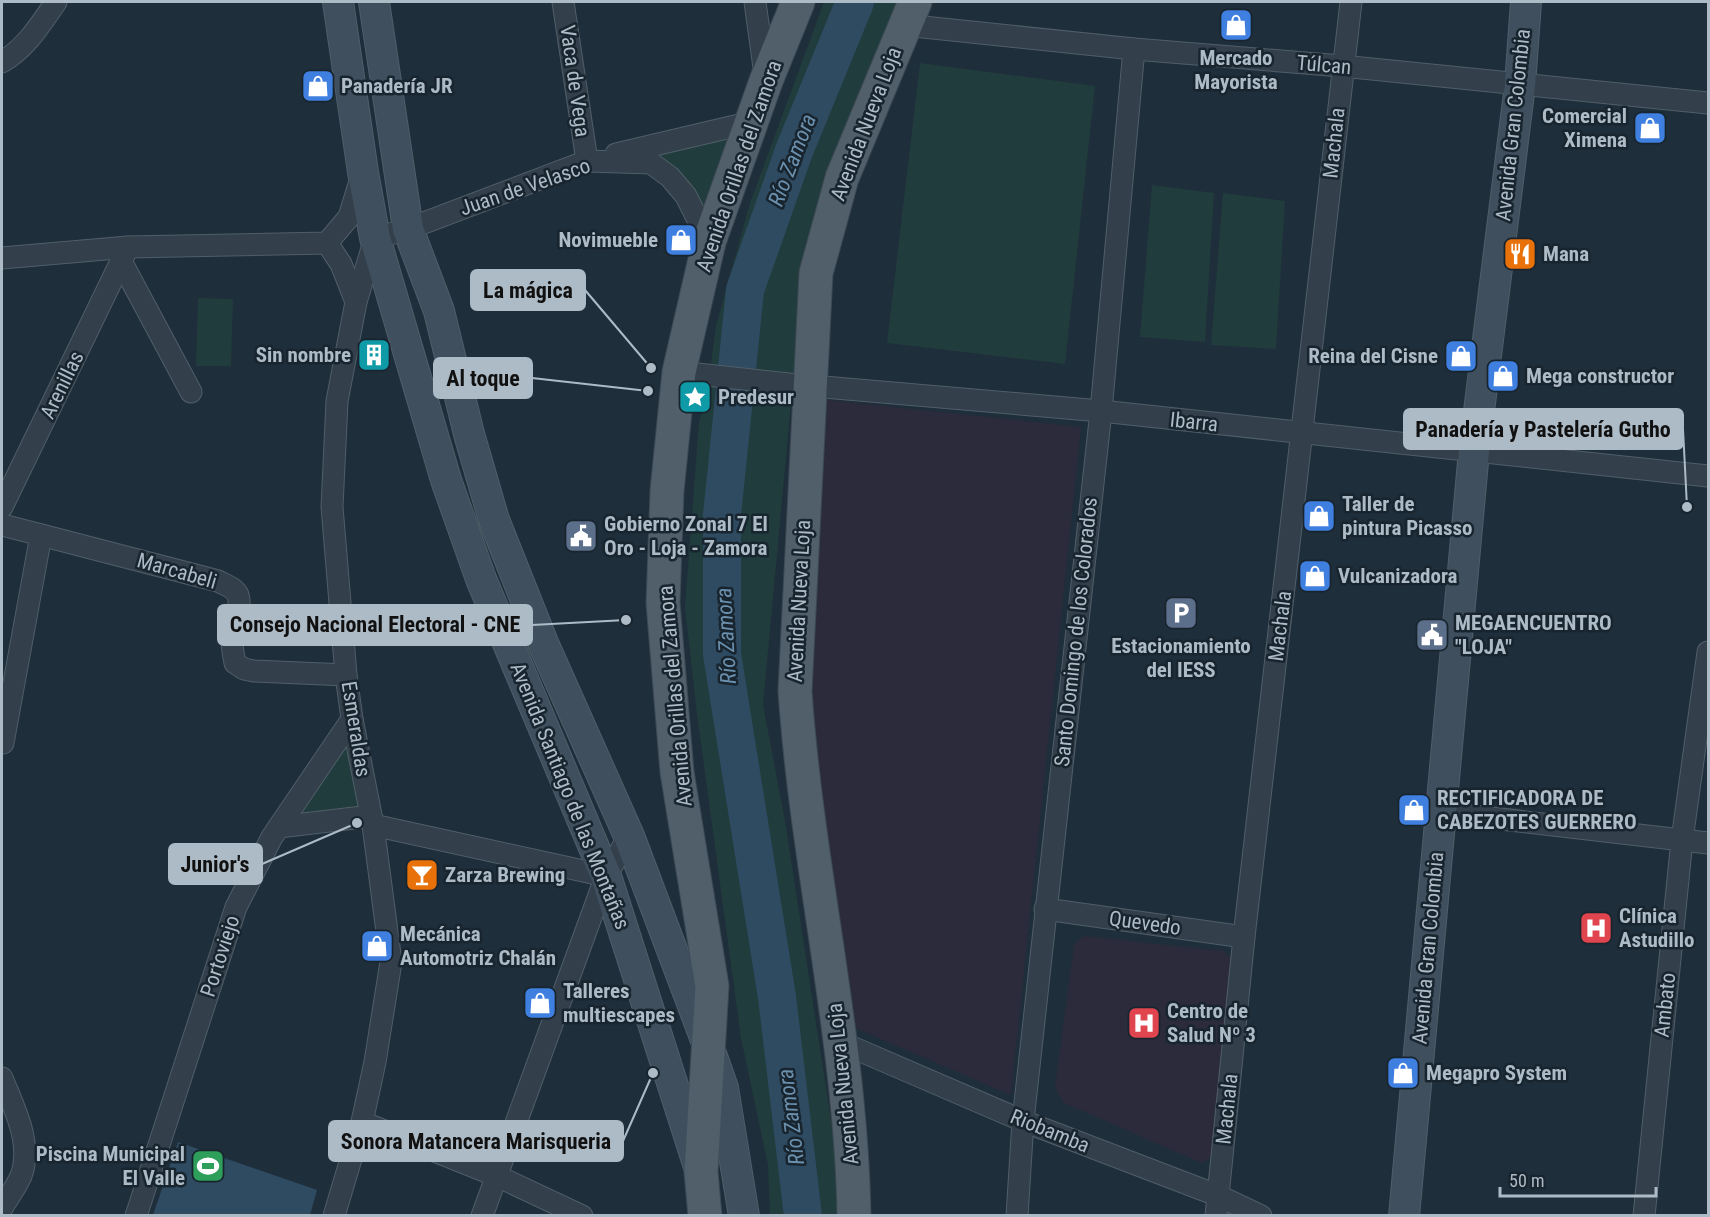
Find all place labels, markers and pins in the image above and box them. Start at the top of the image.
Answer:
shop icon: Mercado Mayorista [1218,7,1254,43]
place label: Mercado Mayorista [1194,46,1278,94]
shop icon: Panadería JR [300,68,336,104]
place label: Panadería JR [341,74,453,98]
place label: Comercial Ximena [1542,104,1627,152]
shop icon: Comercial Ximena [1632,110,1668,146]
shop icon: Novimueble [663,222,699,258]
place label: Novimueble [558,228,658,252]
restaurant icon: Mana [1502,236,1538,272]
place label: Mana [1543,242,1589,266]
callout: La mágica [471,270,585,310]
building icon: Sin nombre [356,337,392,373]
shop icon: Reina del Cisne [1443,338,1479,374]
place label: Sin nombre [256,343,351,367]
place label: Reina del Cisne [1308,344,1438,368]
callout: Al toque [434,358,532,398]
shop icon: Mega constructor [1485,358,1521,394]
place label: Mega constructor [1526,364,1674,388]
place icon: Predesur [677,379,713,415]
place label: Predesur [718,385,794,409]
callout: Panadería y Pastelería Gutho [1404,409,1683,449]
place label: Taller de pintura Picasso [1342,492,1472,540]
shop icon: Taller de pintura Picasso [1301,498,1337,534]
place label: Gobierno Zonal 7 El Oro - Loja - Zamora [604,512,768,560]
public building icon: Gobierno Zonal 7 El Oro - Loja - Zamora [563,518,599,554]
shop icon: Vulcanizadora [1297,558,1333,594]
place label: Vulcanizadora [1338,564,1458,588]
parking icon: Estacionamiento del IESS [1163,595,1199,631]
callout: Consejo Nacional Electoral - CNE [218,605,532,645]
place label: MEGAENCUENTRO "LOJA" [1455,611,1612,659]
public building icon: MEGAENCUENTRO "LOJA" [1414,617,1450,653]
place label: Estacionamiento del IESS [1111,634,1251,682]
place label: RECTIFICADORA DE CABEZOTES GUERRERO [1437,786,1637,834]
shop icon: RECTIFICADORA DE CABEZOTES GUERRERO [1396,792,1432,828]
callout: Junior's [169,844,262,884]
bar icon: Zarza Brewing [404,857,440,893]
place label: Zarza Brewing [445,863,565,887]
place label: Clínica Astudillo [1619,904,1695,952]
hospital icon: Clínica Astudillo [1578,910,1614,946]
place label: Mecánica Automotriz Chalán [400,922,556,970]
shop icon: Mecánica Automotriz Chalán [359,928,395,964]
place label: Talleres multiescapes [563,979,675,1027]
shop icon: Talleres multiescapes [522,985,558,1021]
place label: Centro de Salud Nº 3 [1167,999,1256,1047]
hospital icon: Centro de Salud Nº 3 [1126,1005,1162,1041]
shop icon: Megapro System [1385,1055,1421,1091]
place label: Megapro System [1426,1061,1567,1085]
callout: Sonora Matancera Marisqueria [329,1121,623,1161]
place label: Piscina Municipal El Valle [36,1142,185,1190]
sports icon: Piscina Municipal El Valle [190,1148,226,1184]

